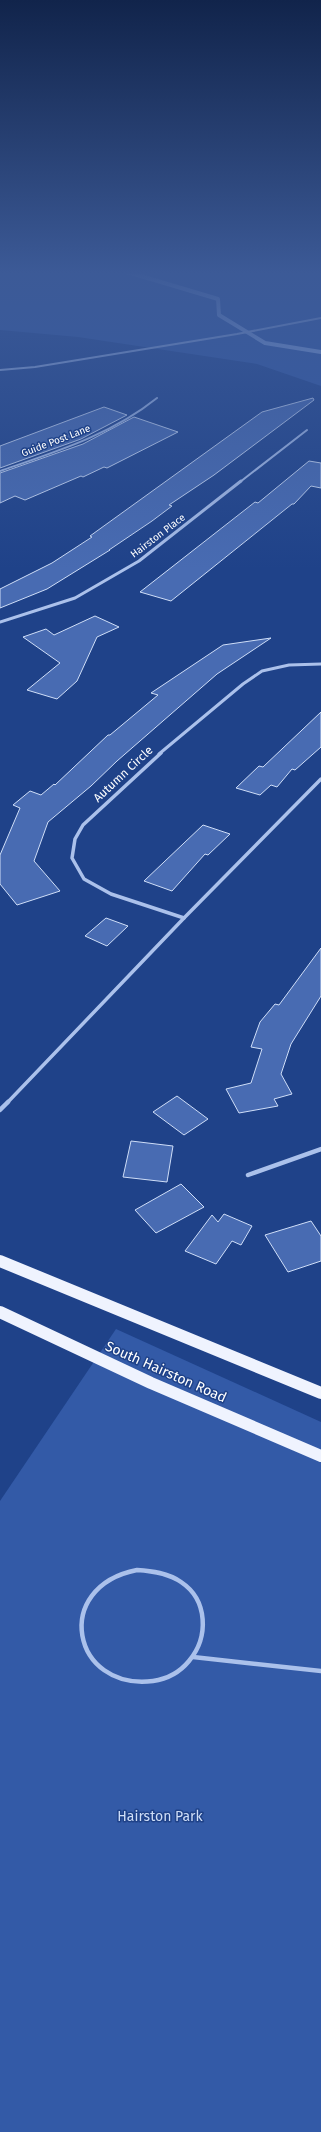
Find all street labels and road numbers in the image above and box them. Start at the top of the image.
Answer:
street label: Guide Post Lane [20,422,92,460]
street label: Hairston Place [128,512,188,560]
street label: Autumn Circle [91,743,155,805]
street label: South Hairston Road [103,1338,229,1406]

